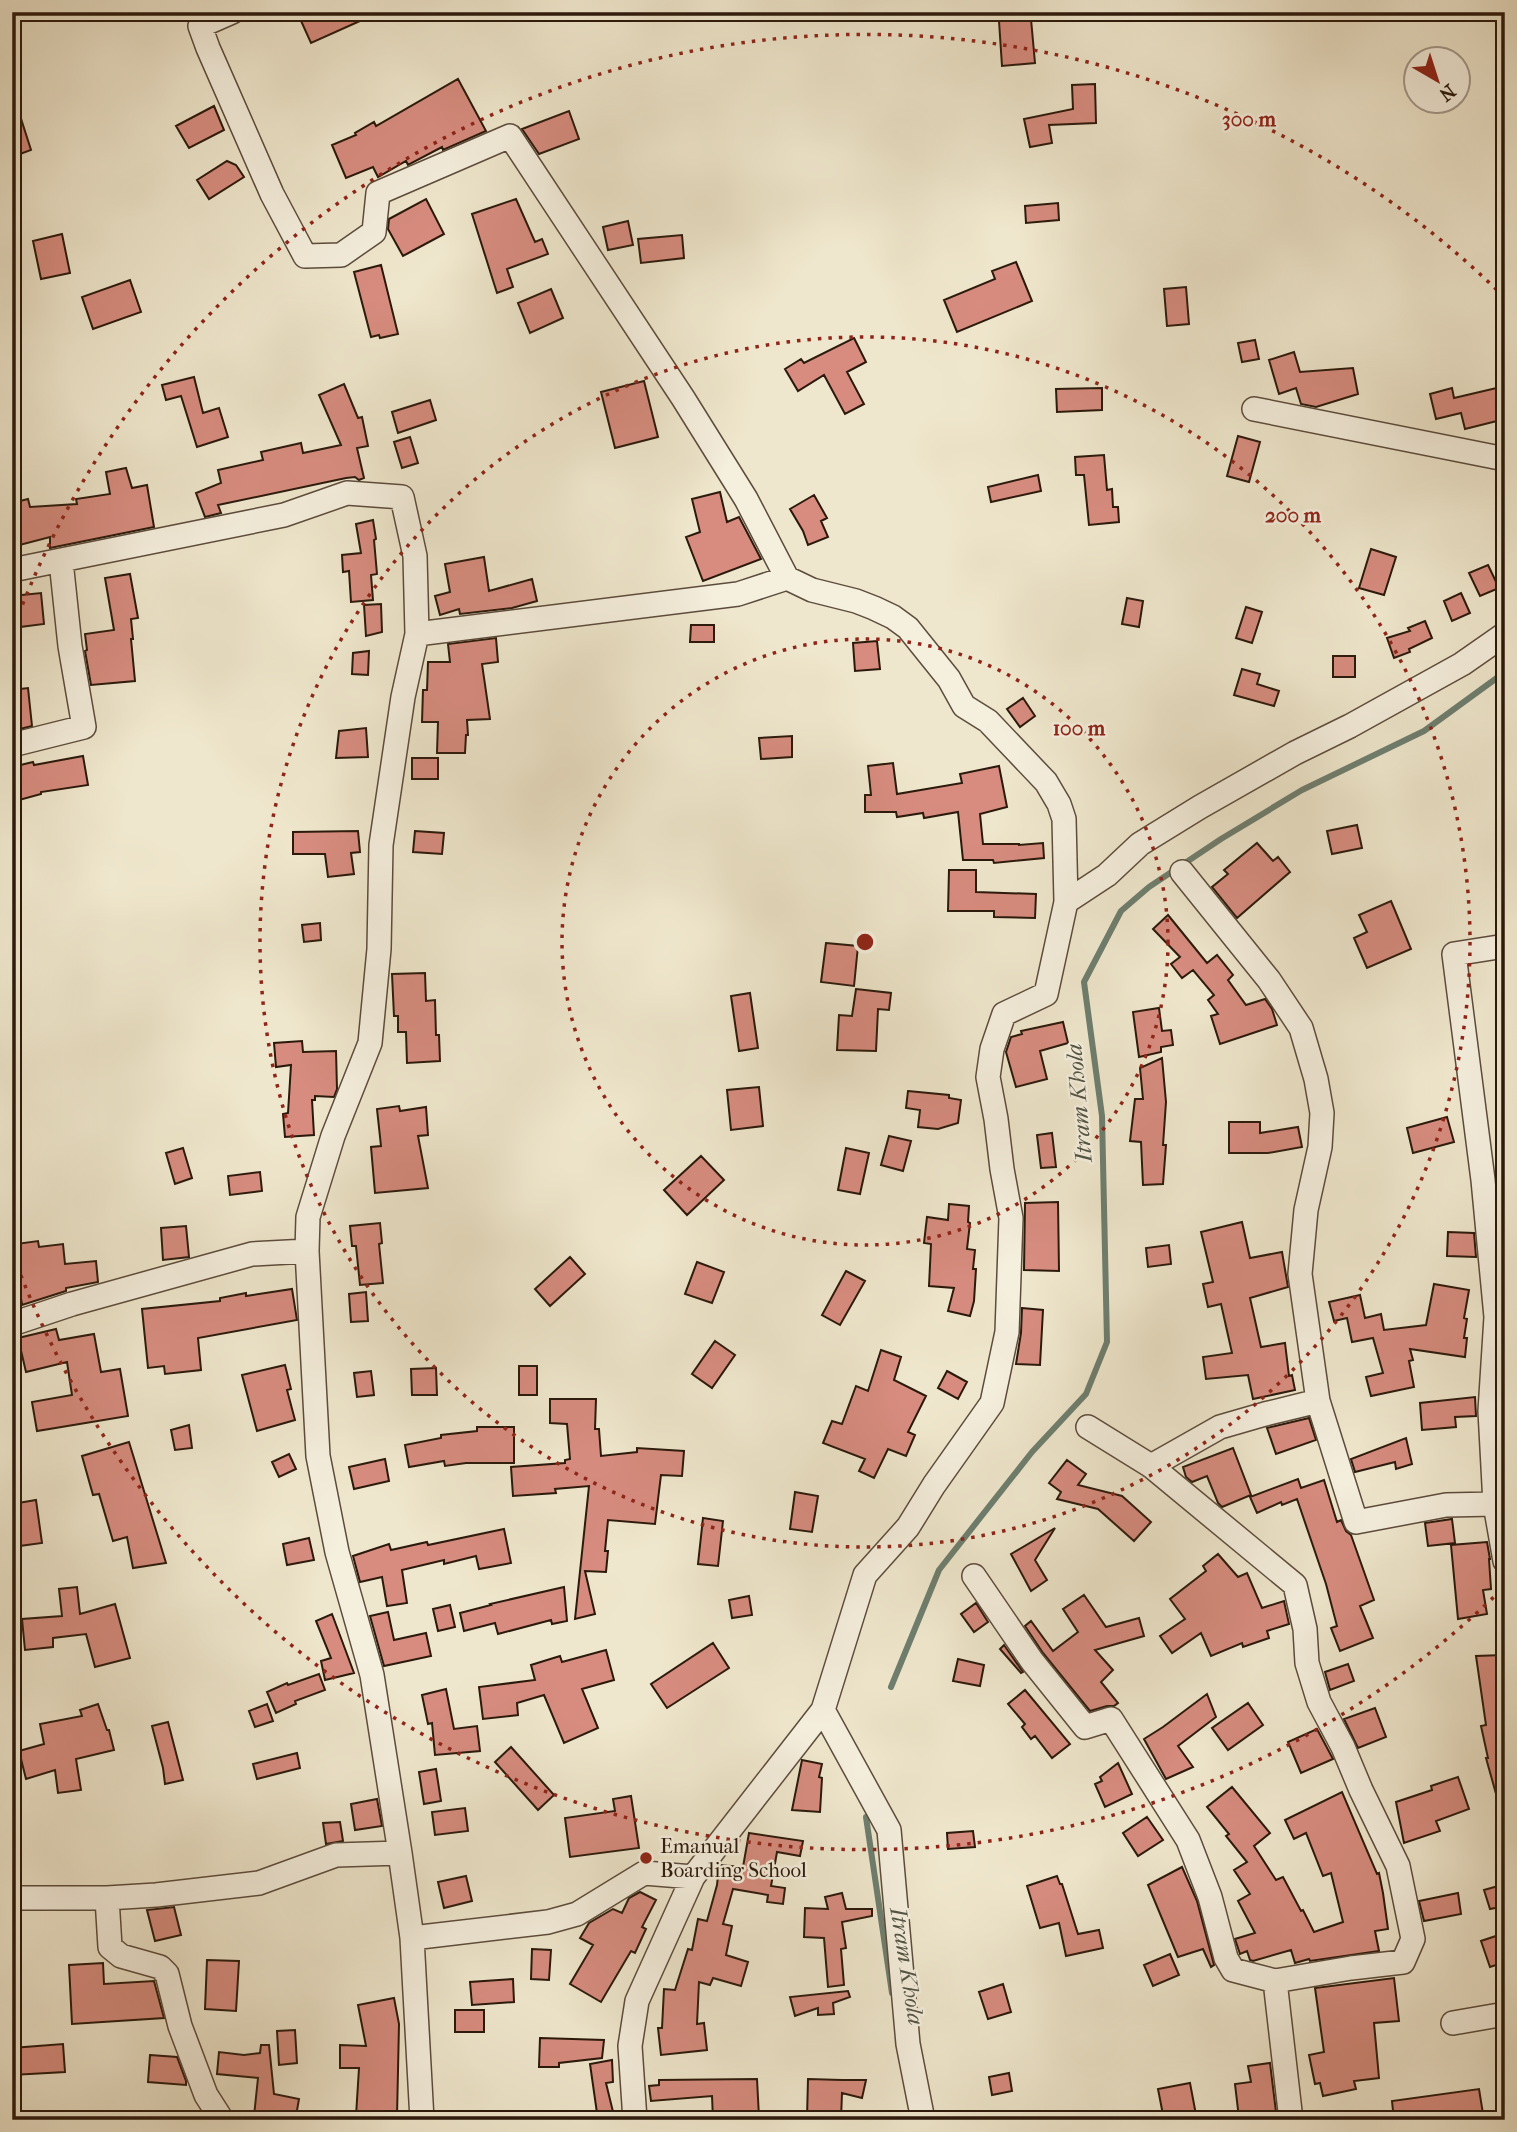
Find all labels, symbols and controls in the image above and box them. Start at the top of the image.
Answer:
north arrow [1402,46,1472,116]
text: N [1434,79,1460,106]
text: 300 m [1222,107,1276,131]
text: 200 m [1265,503,1322,527]
text: 100 m [1053,716,1106,740]
centre of rings [853,930,877,954]
water label: Itram Khola [1060,1043,1098,1164]
place label: Emanual Boarding School [660,1834,807,1882]
marker: Emanual Boarding School [638,1850,654,1866]
water label: Itram Khola [884,1904,930,2027]

